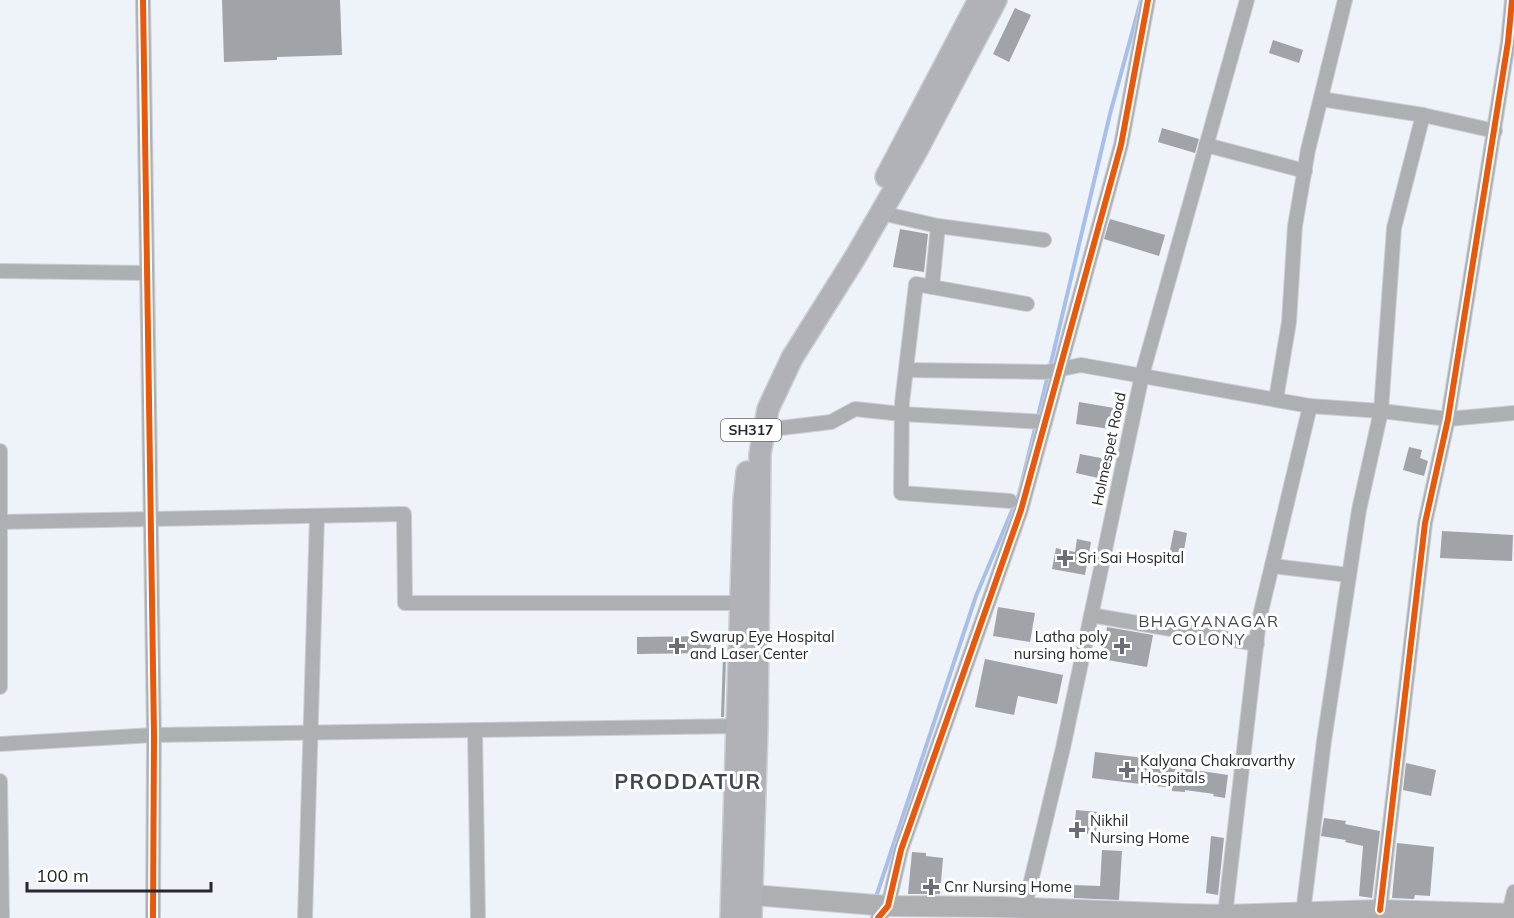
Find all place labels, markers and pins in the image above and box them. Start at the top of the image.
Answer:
place label: Sri Sai Hospital [1078,548,1184,567]
marker: Sri Sai Hospital [1056,549,1074,567]
place label: Swarup Eye Hospital and Laser Center [690,627,835,663]
place label: Latha poly nursing home [1014,627,1108,663]
marker: Swarup Eye Hospital and Laser Center [668,637,686,655]
marker: Latha poly nursing home [1113,637,1131,655]
place label: Kalyana Chakravarthy Hospitals [1140,751,1295,787]
marker: Kalyana Chakravarthy Hospitals [1118,761,1136,779]
place label: Nikhil Nursing Home [1090,811,1189,847]
marker: Nikhil Nursing Home [1068,821,1086,839]
place label: Cnr Nursing Home [944,877,1072,896]
marker: Cnr Nursing Home [922,878,940,896]

